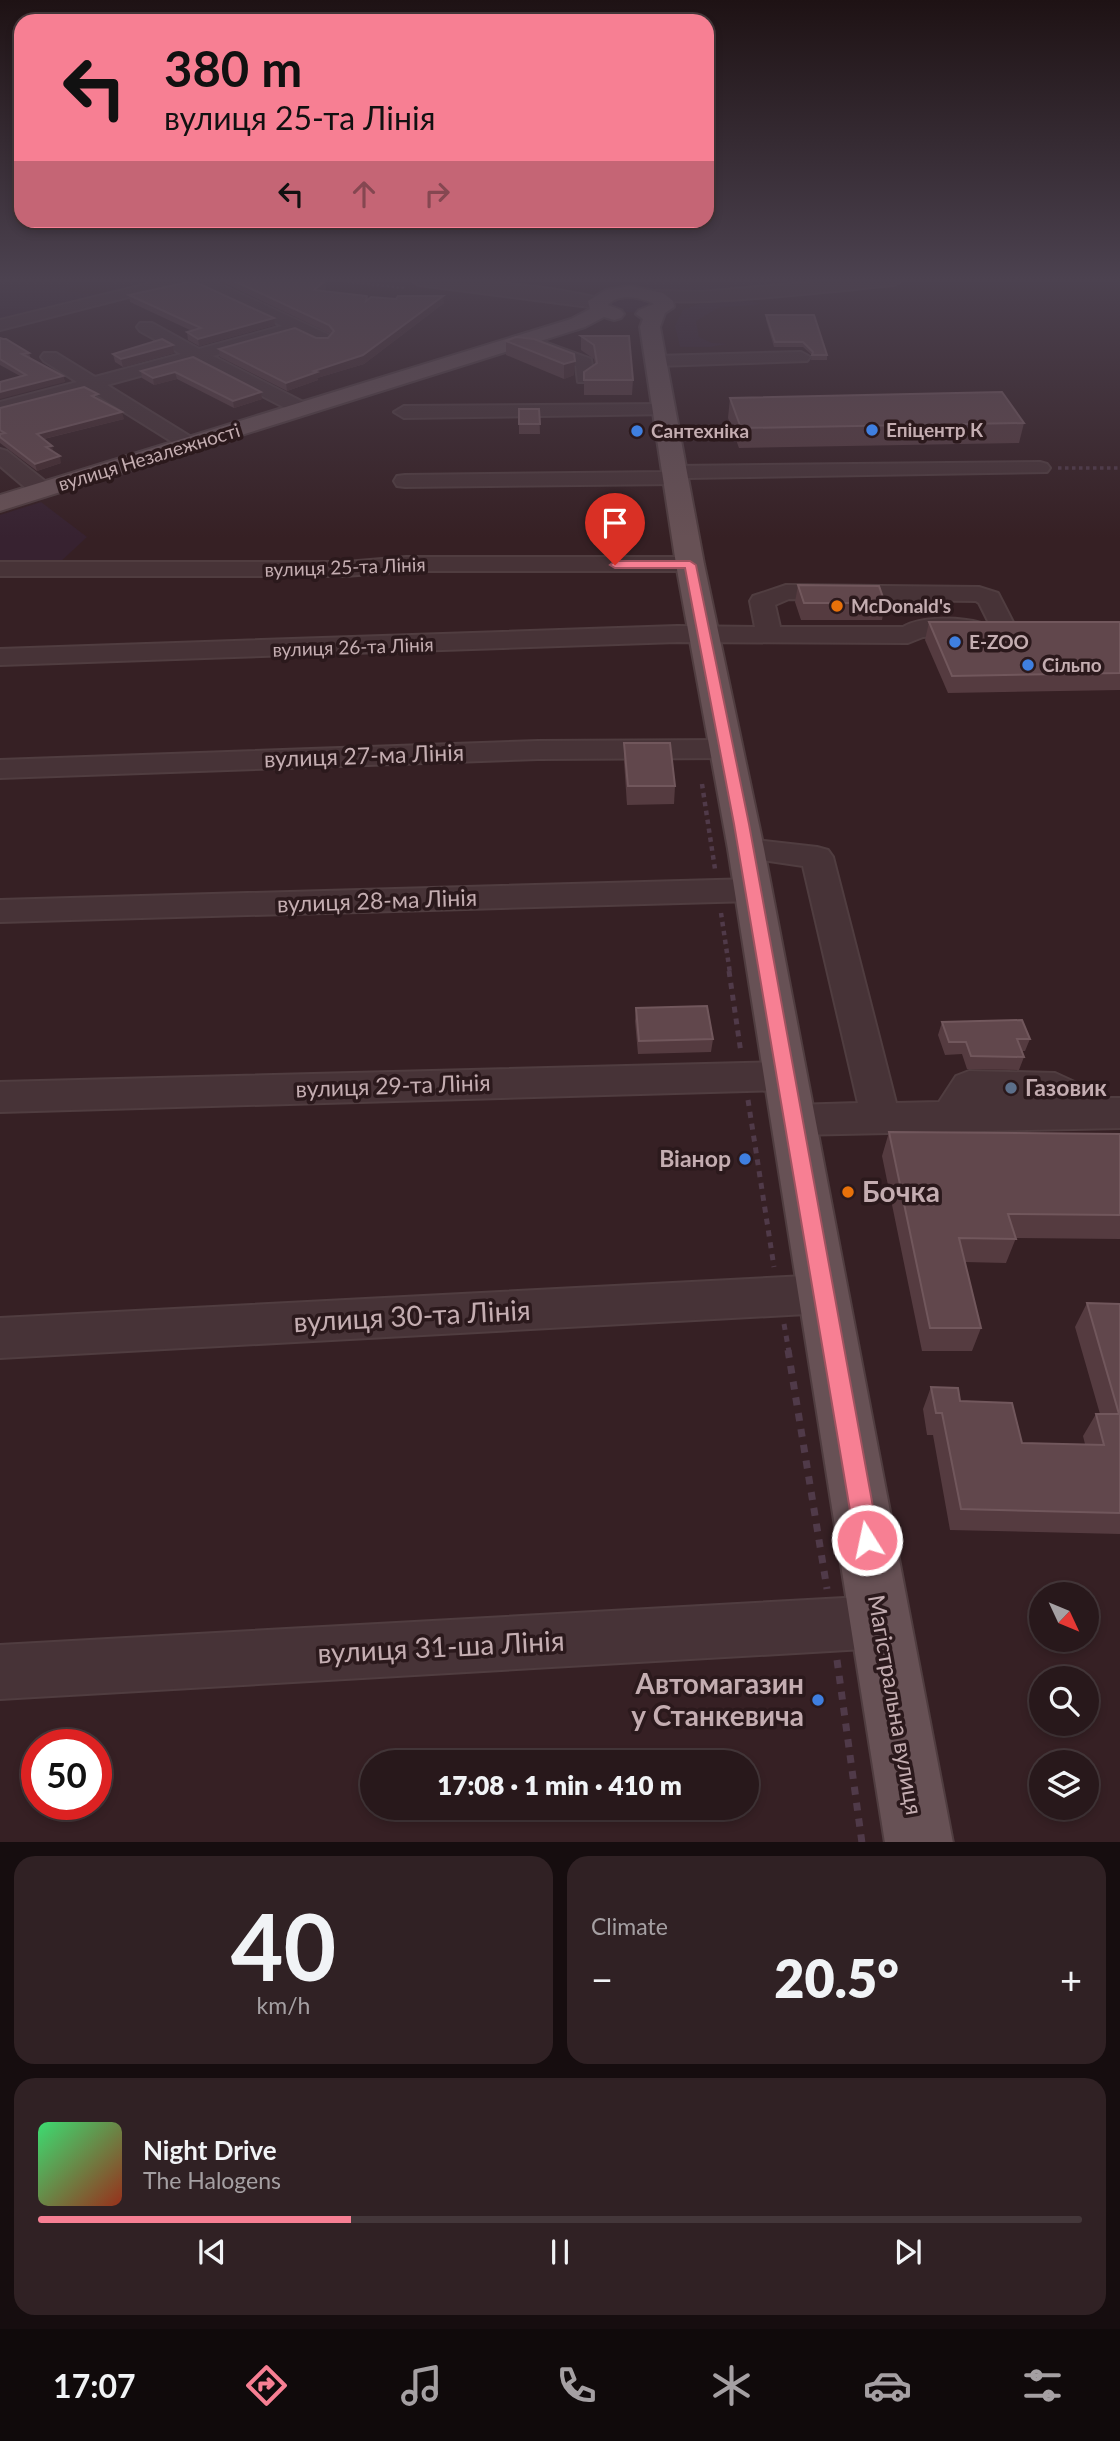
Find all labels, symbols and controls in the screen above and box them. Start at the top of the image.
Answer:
text: 380 m [164,39,302,97]
icon: left [49,42,140,133]
text: вулиця 25-та Лінія [164,98,436,137]
icon: left [272,175,310,213]
icon: ahead [345,175,383,213]
icon: right [418,175,456,213]
street label: вулиця Незалежності [55,418,243,495]
place label: Епіцентр К [886,418,984,441]
place label: Сантехніка [651,419,749,442]
marker: Епіцентр К [864,422,880,438]
marker: Сантехніка [629,423,645,439]
pin [585,493,645,565]
icon: arrive [596,504,634,542]
street label: вулиця 25-та Лінія [264,552,426,581]
place label: McDonald's [851,594,951,617]
marker: McDonald's [829,598,845,614]
place label: E-ZOO [969,630,1029,653]
street label: вулиця 26-та Лінія [272,632,434,661]
marker: E-ZOO [947,634,963,650]
place label: Сільпо [1042,653,1102,676]
marker: Сільпо [1020,657,1036,673]
street label: вулиця 27-ма Лінія [263,738,465,772]
street label: вулиця 28-ма Лінія [276,883,478,917]
street label: вулиця 29-та Лінія [295,1068,491,1102]
place label: Газовик [1025,1073,1107,1101]
marker: Газовик [1003,1080,1019,1096]
place label: Віанор [659,1144,731,1172]
marker: Віанор [737,1151,753,1167]
place label: Бочка [862,1174,940,1208]
marker: Бочка [840,1184,856,1200]
street label: вулиця 30-та Лінія [292,1292,531,1338]
position arrow [830,1503,904,1577]
north arrow [1029,1582,1099,1652]
map controls [1029,1582,1099,1820]
street label: Магістральна вулиця [863,1593,929,1817]
street label: вулиця 31-ша Лінія [317,1623,565,1669]
place label: Автомагазин у Станкевича [631,1666,804,1732]
button: search [1029,1666,1099,1736]
marker: Автомагазин у Станкевича [810,1692,826,1708]
speed limit sign: 50 [21,1729,112,1820]
button: layers [1029,1750,1099,1820]
text: 17:08 · 1 min · 410 m [437,1769,682,1801]
text: 40 [231,1891,336,2000]
text: Climate [591,1912,668,1940]
text: 20.5° [774,1947,899,2009]
text: − [591,1956,613,2002]
text: + [1060,1956,1082,2002]
text: km/h [257,1991,310,2019]
text: Night Drive [143,2134,277,2166]
text: The Halogens [143,2166,281,2194]
icon: previous [193,2233,231,2271]
icon: pause [541,2233,579,2271]
icon: next [889,2233,927,2271]
icon: directions [242,2361,291,2410]
icon: music [397,2361,446,2410]
icon: phone [552,2361,601,2410]
icon: climate [707,2361,756,2410]
icon: car [863,2361,912,2410]
icon: filters [1018,2361,1067,2410]
text: 17:07 [53,2366,136,2405]

